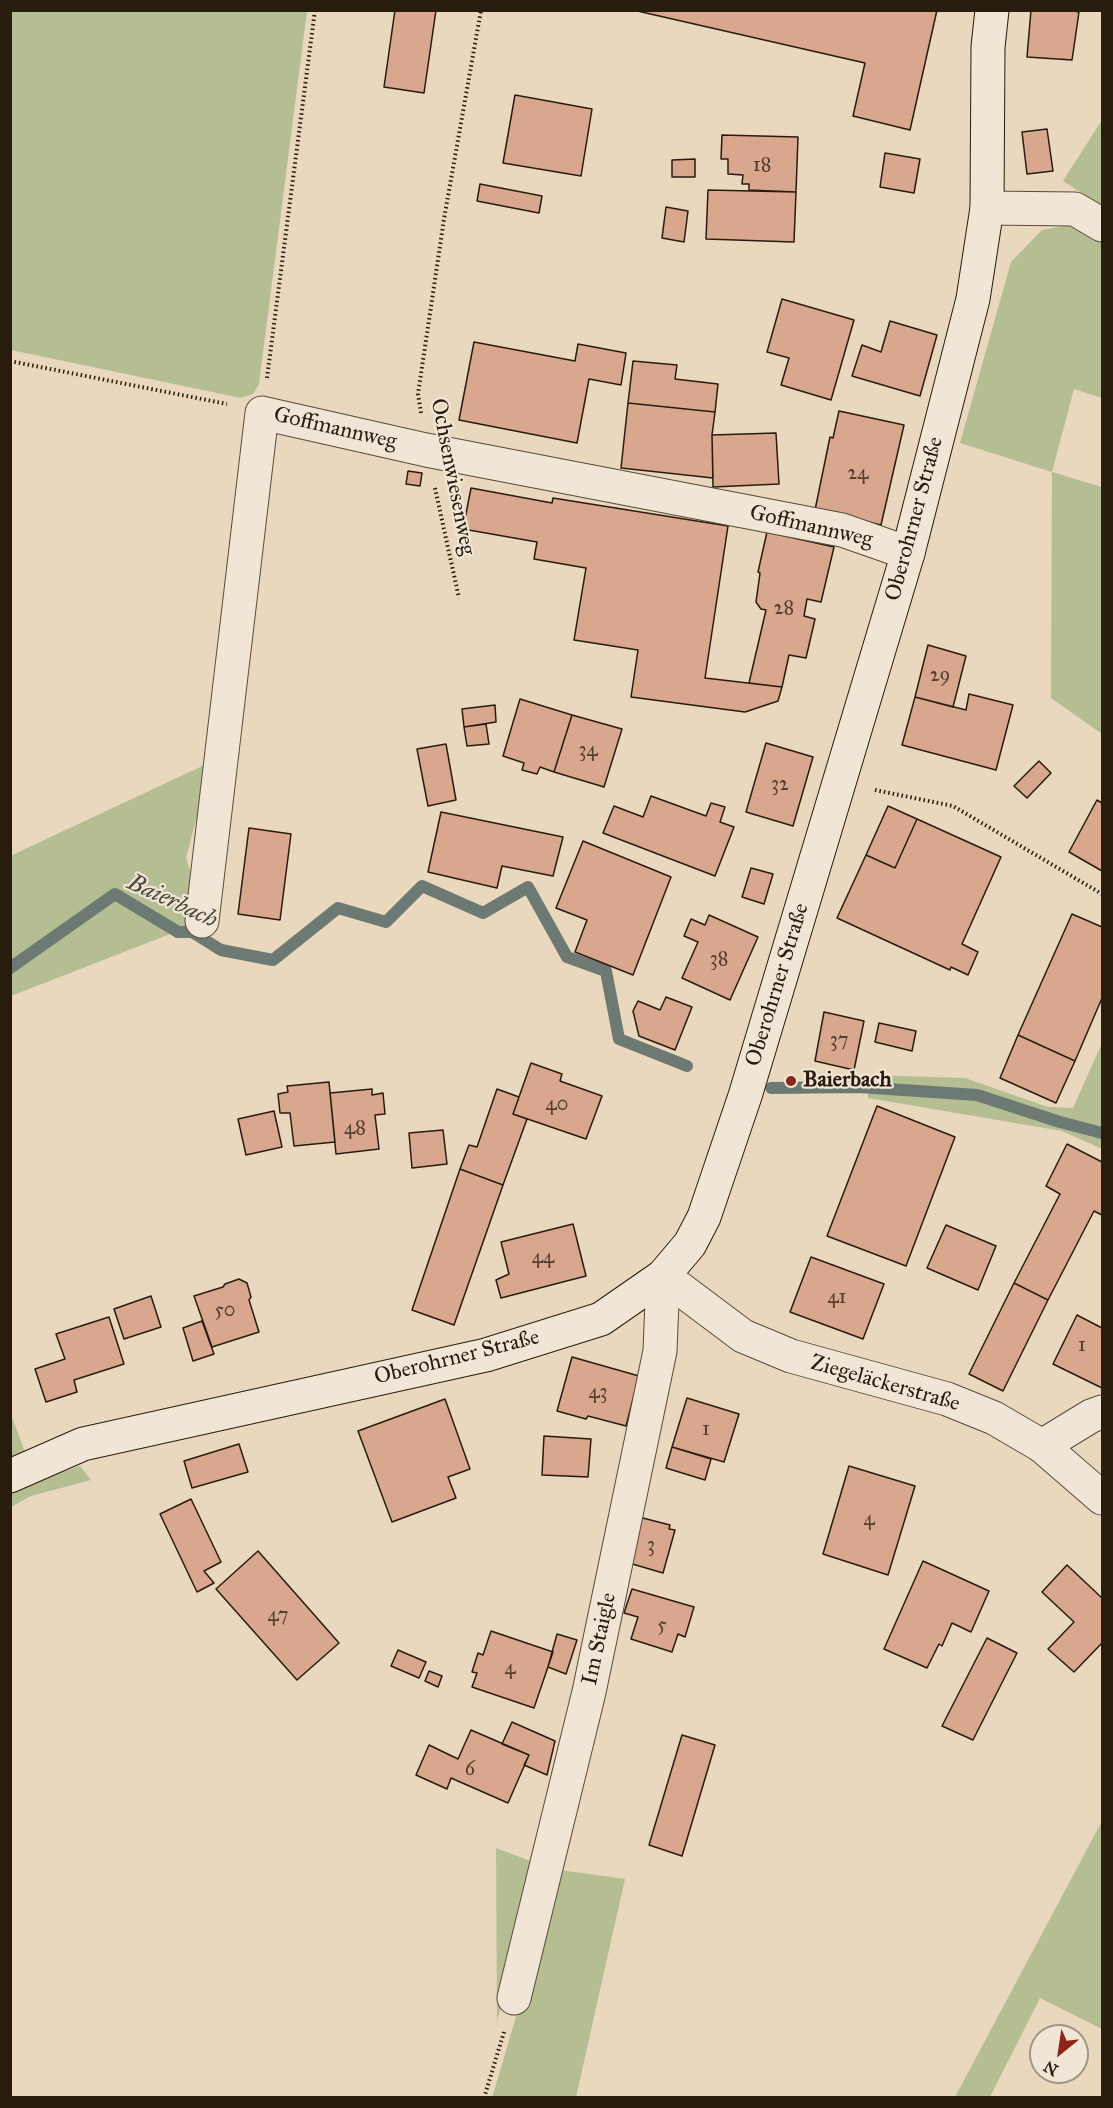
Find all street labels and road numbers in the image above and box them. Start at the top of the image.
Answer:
street label: Ochsenwiesenweg [424,396,480,558]
street label: Goffmannweg [271,402,399,456]
street label: Oberohrner Straße [880,434,950,604]
street label: Goffmannweg [747,500,875,554]
street label: Oberohrner Straße [741,900,815,1070]
street label: Oberohrner Straße [372,1325,542,1391]
street label: Ziegeläckerstraße [807,1350,963,1418]
street label: Im Staigle [577,1590,623,1688]

